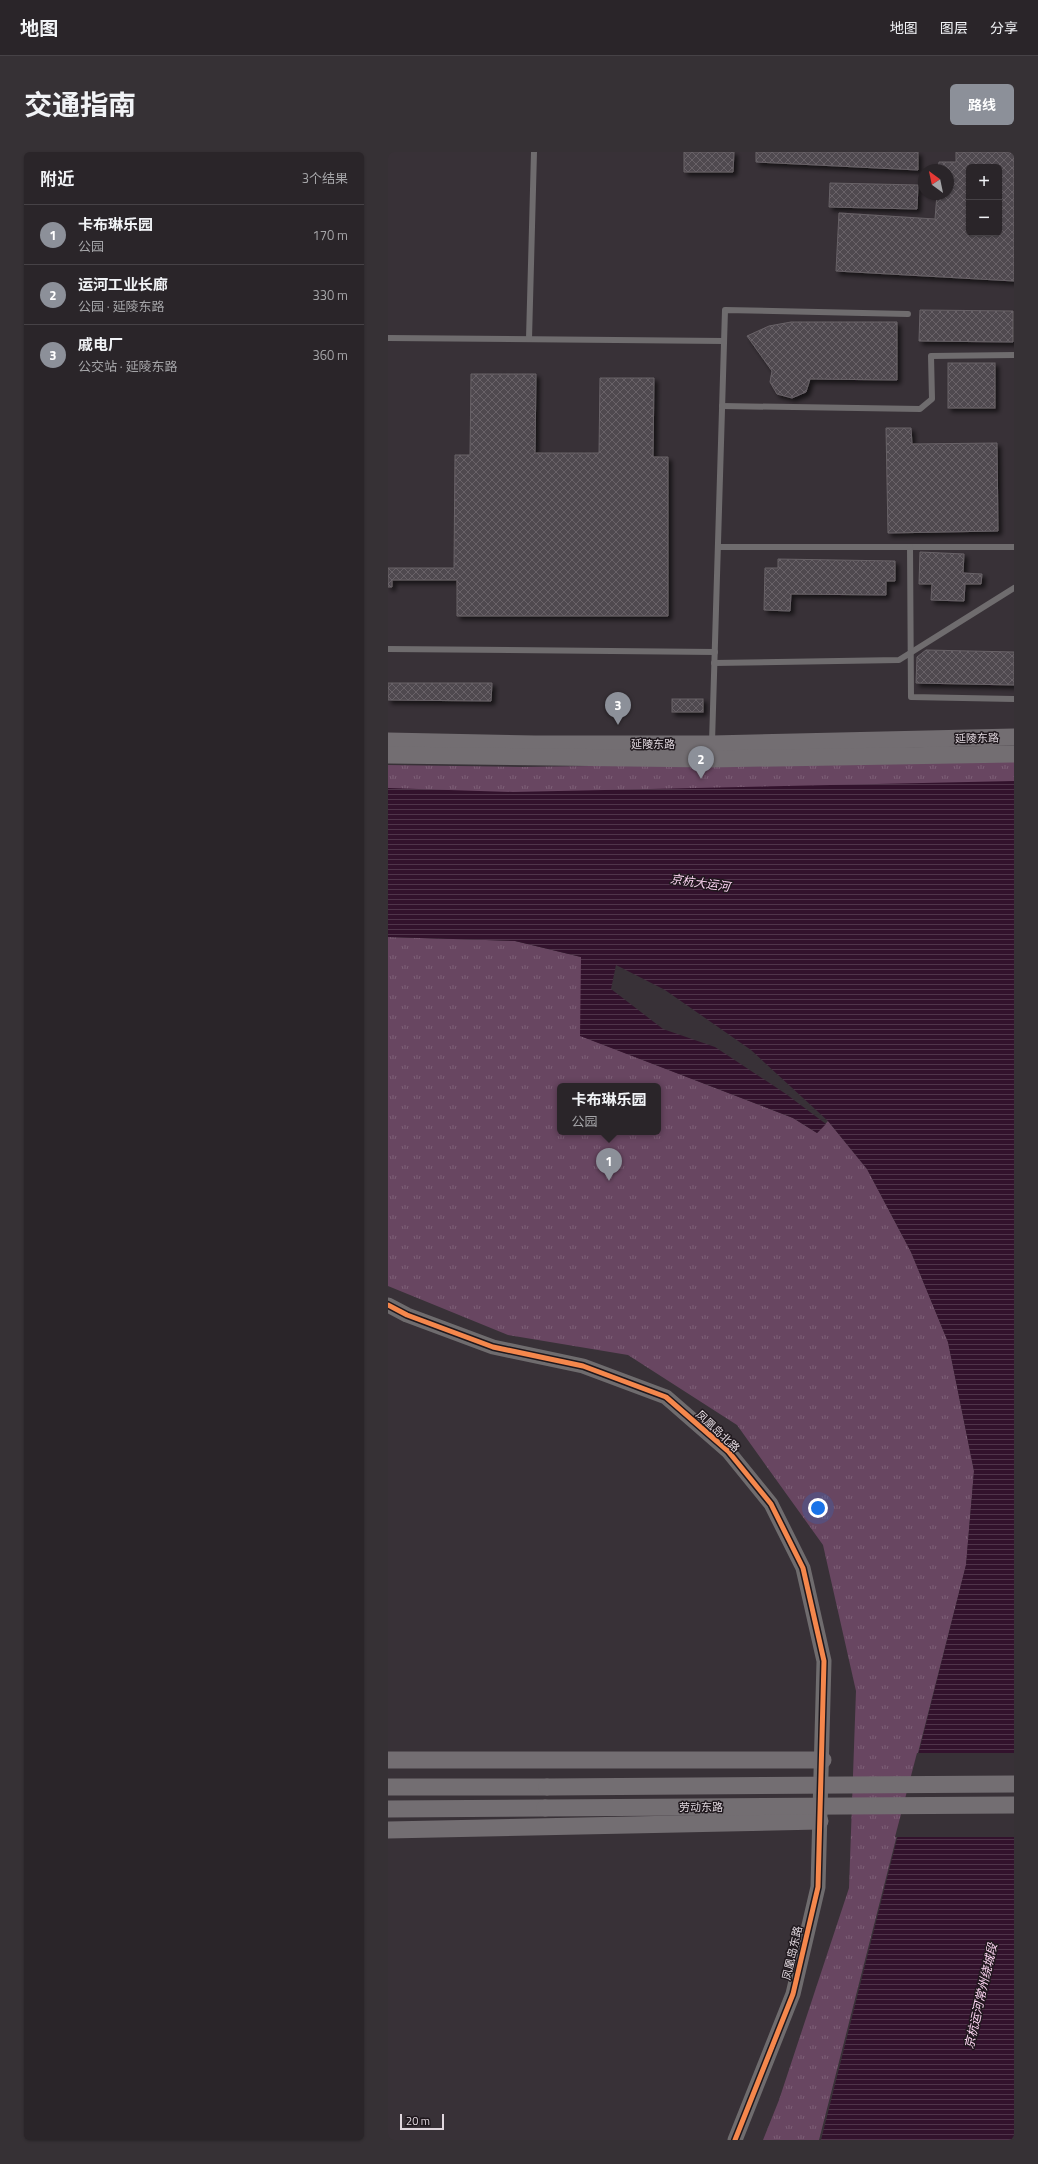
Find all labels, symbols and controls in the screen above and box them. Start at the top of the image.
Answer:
text: 地图 [20,13,58,42]
text: 地图 [890,17,918,38]
text: 图层 [940,17,968,38]
text: 分享 [990,17,1018,38]
text: 交通指南 [24,83,136,126]
button: 路线 [950,84,1014,125]
north arrow [918,164,954,200]
map controls [966,164,1002,236]
button: + [966,164,1002,200]
text: 附近 [40,166,74,192]
text: 3个结果 [302,168,348,188]
button: − [966,200,1002,236]
text: 卡布琳乐园 [78,213,153,236]
text: 1 [49,225,57,245]
text: 170 m [312,225,348,245]
text: 公园 [78,236,104,256]
text: 运河工业长廊 [78,273,168,296]
text: 2 [49,285,57,305]
text: 330 m [312,285,348,305]
text: 公园 · 延陵东路 [78,296,165,316]
text: 戚电厂 [78,333,123,356]
text: 3 [49,345,57,365]
text: 360 m [312,345,348,365]
text: 公交站 · 延陵东路 [78,356,178,376]
pin: 3 [605,692,631,725]
street label: 延陵东路 [955,730,999,746]
street label: 延陵东路 [631,736,675,752]
pin: 2 [688,746,714,779]
water label: 京杭大运河 [669,869,733,896]
popup [557,1083,661,1135]
text: 卡布琳乐园 [571,1088,647,1111]
text: 公园 [571,1111,598,1131]
pin: 1 [596,1148,622,1181]
street label: 凤凰岛北路 [692,1406,744,1456]
your location [808,1498,828,1518]
street label: 劳动东路 [679,1799,723,1815]
street label: 凤凰岛东路 [778,1924,806,1982]
water label: 京杭运河常州绕城段 [959,1940,1002,2051]
scale bar [400,2112,444,2131]
text: 20 m [406,2113,430,2129]

